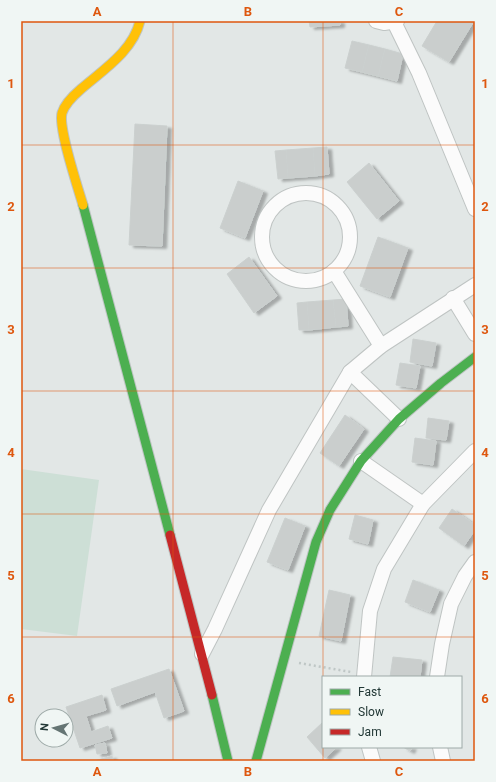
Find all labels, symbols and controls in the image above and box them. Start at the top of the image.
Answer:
text: A [93,4,102,19]
text: B [244,4,252,19]
text: C [395,4,404,19]
text: 1 [7,76,15,91]
text: 1 [481,76,489,91]
text: 2 [7,199,15,214]
text: 2 [481,199,489,214]
text: 3 [7,322,15,337]
text: 3 [481,322,489,337]
text: 4 [7,445,15,460]
text: 4 [481,445,489,460]
text: 5 [7,568,15,583]
text: 5 [481,568,489,583]
legend [322,676,462,748]
text: Fast [358,685,381,699]
text: 6 [7,691,15,706]
text: 6 [481,691,489,706]
text: Slow [358,705,384,719]
north arrow [34,708,74,748]
text: N [38,722,51,732]
text: Jam [358,725,382,739]
text: A [93,764,102,779]
text: B [244,764,252,779]
text: C [395,764,404,779]

